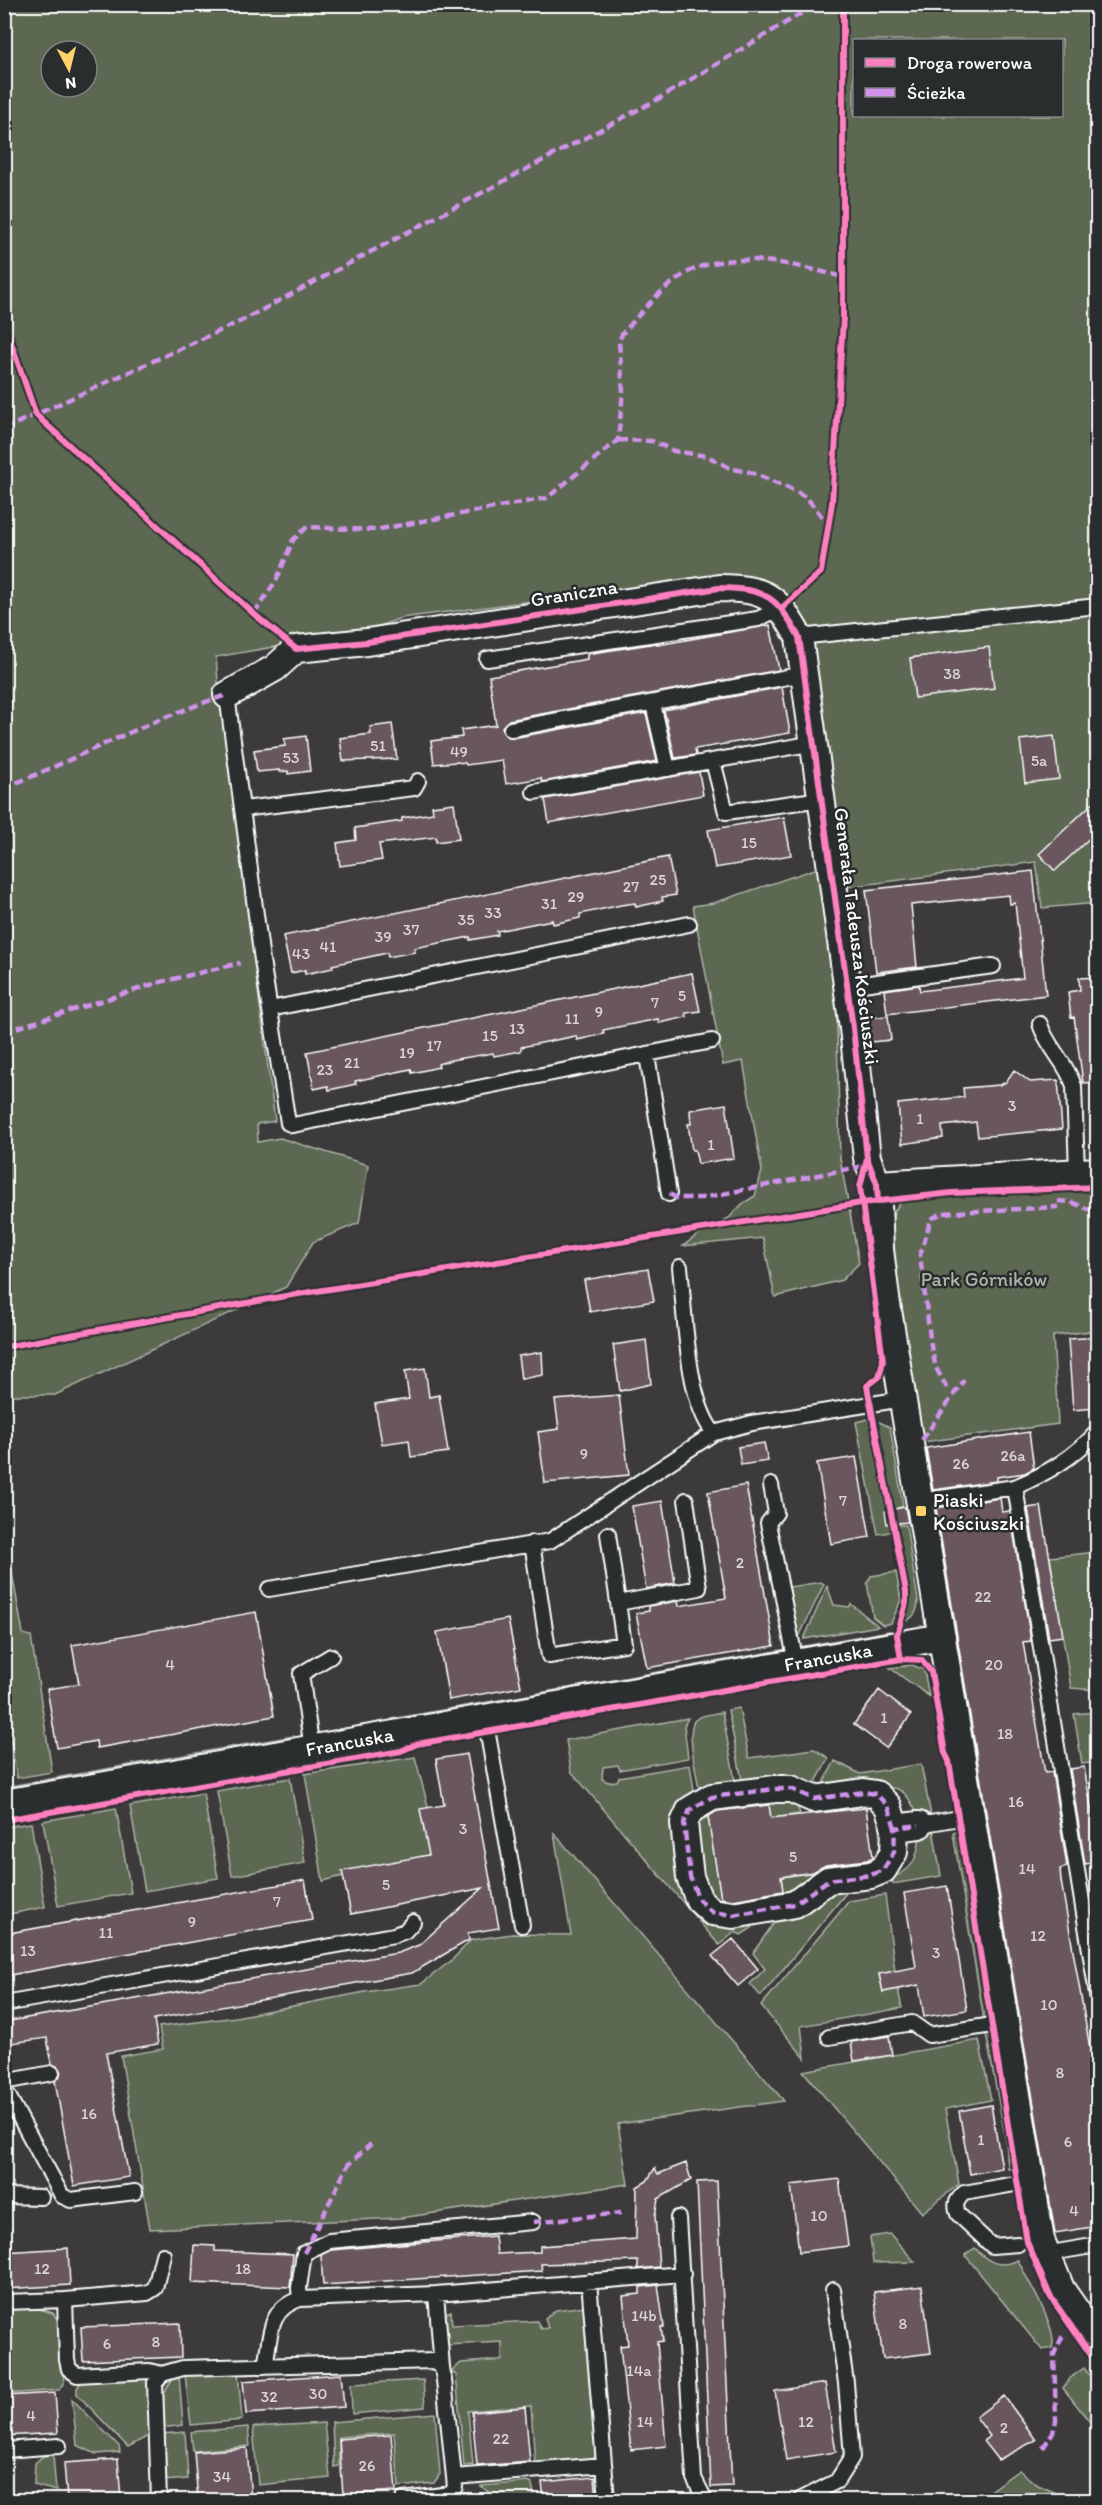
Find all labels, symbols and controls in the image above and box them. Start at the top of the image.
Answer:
north arrow [39,39,99,99]
legend [853,39,1063,117]
text: Droga rowerowa [907,52,1033,74]
text: N [64,73,77,93]
text: Ścieżka [907,82,966,104]
street label: Graniczna [529,574,620,612]
house number: 38 [943,664,961,683]
house number: 51 [370,736,386,755]
house number: 49 [450,742,468,761]
house number: 53 [282,748,300,767]
house number: 5a [1031,751,1048,770]
street label: Generała Tadeusza Kościuszki [829,806,885,1066]
house number: 15 [741,833,757,852]
house number: 25 [650,870,666,889]
house number: 27 [623,877,639,896]
house number: 29 [568,887,584,906]
house number: 31 [541,894,558,913]
house number: 33 [484,903,502,922]
house number: 35 [457,910,475,929]
house number: 37 [403,920,419,939]
house number: 39 [374,927,392,946]
house number: 41 [319,937,337,956]
house number: 43 [292,944,310,963]
house number: 5 [678,986,686,1005]
house number: 7 [651,993,659,1012]
house number: 9 [595,1002,603,1021]
house number: 11 [565,1009,580,1028]
house number: 13 [509,1019,525,1038]
house number: 15 [482,1026,498,1045]
house number: 17 [426,1036,442,1055]
house number: 19 [399,1043,415,1062]
house number: 21 [344,1053,360,1072]
house number: 23 [316,1060,334,1079]
house number: 3 [1008,1096,1017,1115]
house number: 1 [916,1109,924,1128]
house number: 1 [707,1135,715,1154]
park label: Park Górników [921,1267,1047,1291]
house number: 9 [580,1444,588,1463]
house number: 26a [1000,1446,1026,1465]
house number: 26 [953,1454,969,1473]
place label: Piaski Kościuszki [933,1488,1024,1535]
house number: 7 [839,1491,847,1510]
marker: Piaski Kościuszki [914,1504,928,1518]
house number: 2 [736,1553,745,1572]
house number: 22 [975,1587,992,1606]
street label: Francuska [782,1637,875,1677]
house number: 4 [165,1655,175,1674]
house number: 20 [985,1655,1003,1674]
house number: 1 [880,1708,888,1727]
street label: Francuska [304,1722,396,1761]
house number: 18 [997,1724,1013,1743]
house number: 16 [1008,1792,1024,1811]
house number: 3 [459,1819,468,1838]
house number: 5 [789,1847,797,1866]
house number: 14 [1018,1859,1036,1878]
house number: 5 [382,1875,390,1894]
house number: 7 [273,1892,281,1911]
house number: 9 [188,1912,196,1931]
house number: 11 [99,1923,114,1942]
house number: 12 [1030,1926,1047,1945]
house number: 13 [20,1941,36,1960]
house number: 3 [932,1943,941,1962]
house number: 10 [1040,1995,1058,2014]
house number: 8 [1056,2063,1065,2082]
house number: 16 [81,2104,97,2123]
house number: 1 [977,2130,985,2149]
house number: 6 [1064,2132,1072,2151]
house number: 4 [1069,2201,1079,2220]
house number: 10 [810,2206,828,2225]
house number: 12 [34,2259,51,2278]
house number: 18 [235,2259,251,2278]
house number: 14b [631,2306,657,2325]
house number: 8 [899,2314,908,2333]
house number: 8 [152,2332,161,2351]
house number: 6 [103,2334,111,2353]
house number: 14a [626,2361,652,2380]
house number: 30 [309,2384,327,2403]
house number: 32 [260,2387,278,2406]
house number: 4 [26,2406,36,2425]
house number: 14 [636,2412,654,2431]
house number: 12 [798,2412,815,2431]
house number: 2 [1000,2418,1009,2437]
house number: 22 [493,2429,510,2448]
house number: 26 [359,2456,375,2475]
house number: 34 [213,2467,232,2486]

